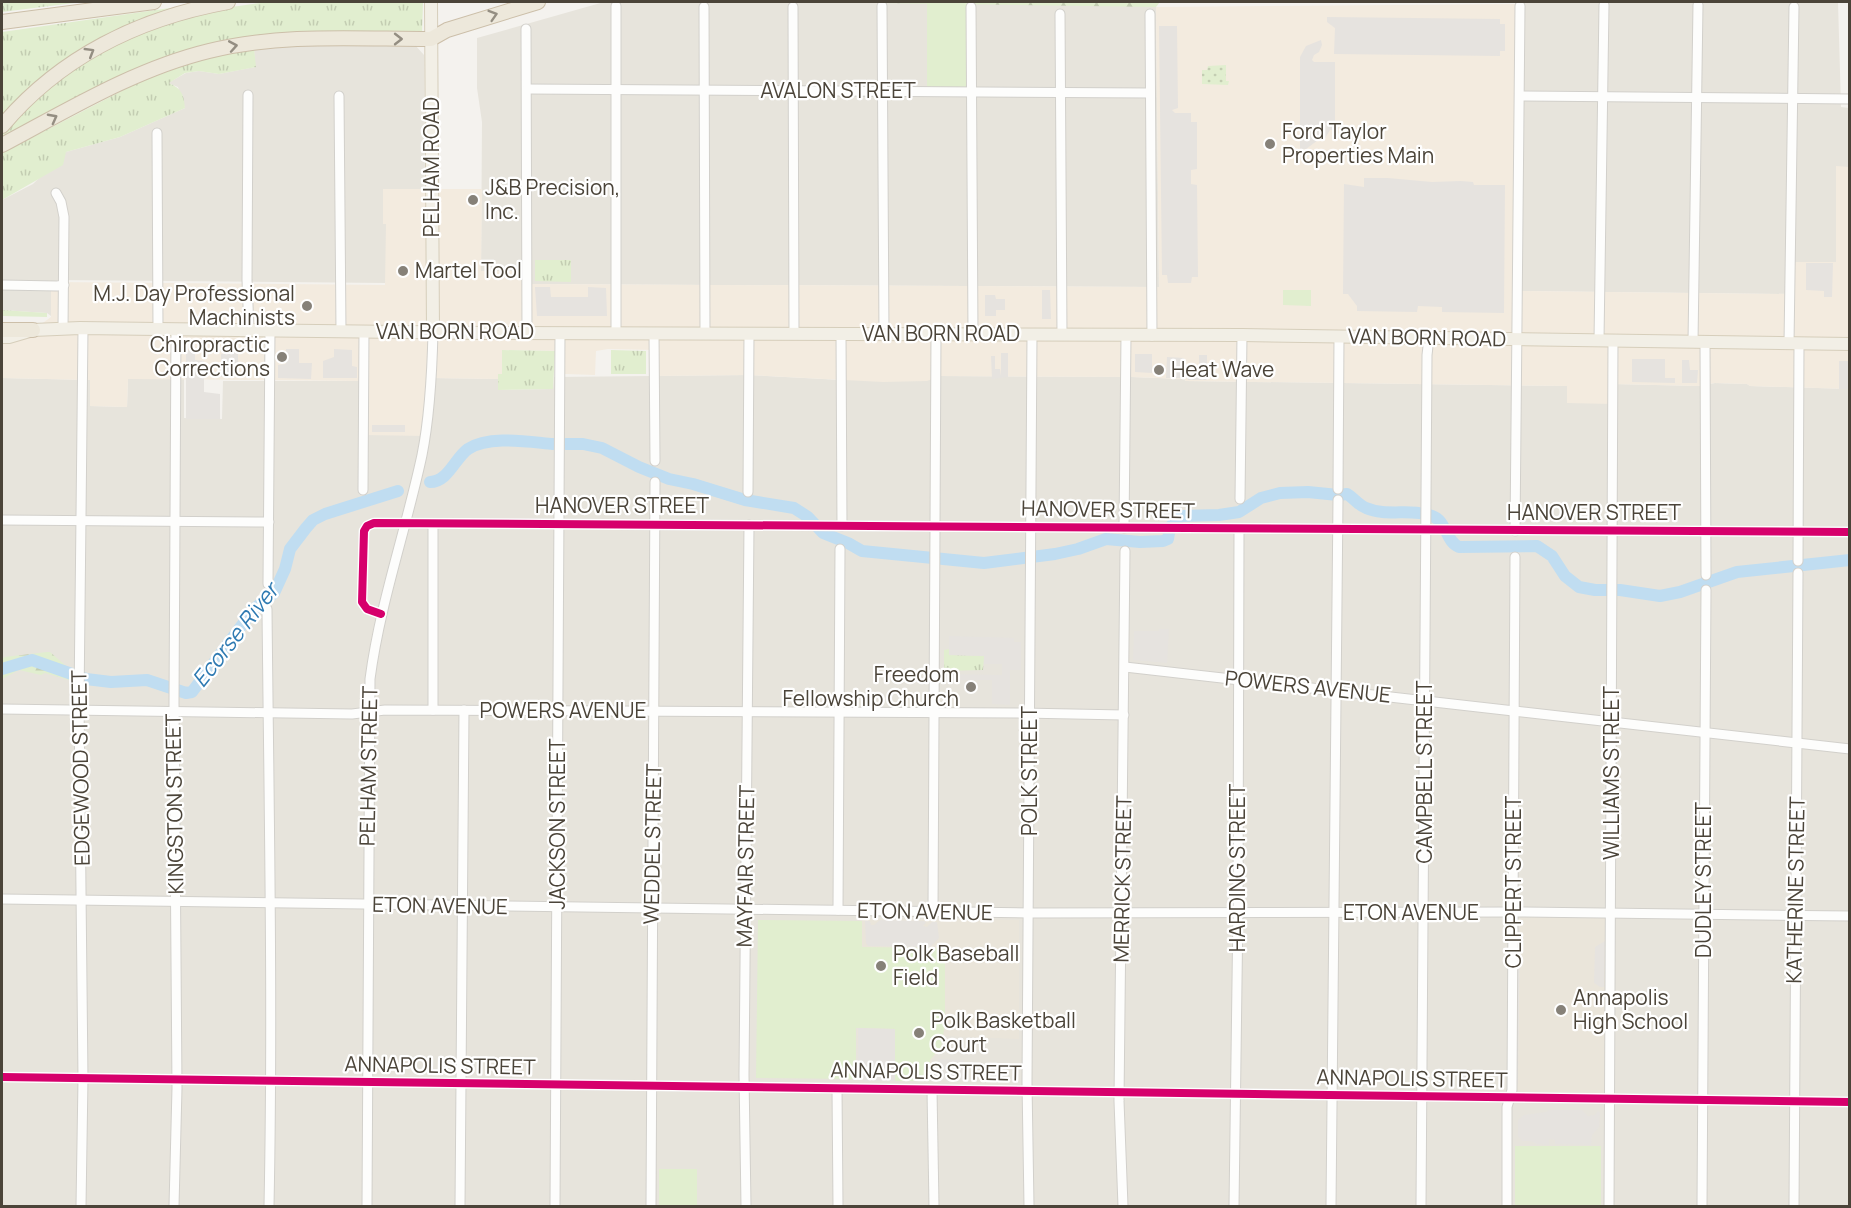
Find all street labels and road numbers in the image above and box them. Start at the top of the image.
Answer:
street label: AVALON STREET [760,76,916,104]
street label: PELHAM ROAD [417,97,445,237]
street label: VAN BORN ROAD [376,317,534,345]
street label: VAN BORN ROAD [862,319,1020,347]
street label: VAN BORN ROAD [1348,322,1506,352]
street label: HANOVER STREET [535,491,709,519]
street label: HANOVER STREET [1021,493,1196,525]
street label: HANOVER STREET [1507,498,1681,526]
street label: POWERS AVENUE [1224,663,1393,709]
street label: EDGEWOOD STREET [64,669,96,866]
street label: CAMPBELL STREET [1410,680,1438,863]
street label: PELHAM STREET [353,685,383,846]
street label: WILLIAMS STREET [1597,685,1625,860]
street label: POWERS AVENUE [480,696,646,724]
street label: POLK STREET [1015,706,1043,836]
street label: KINGSTON STREET [158,713,190,895]
street label: JACKSON STREET [543,738,571,909]
street label: WEDDEL STREET [637,763,667,925]
street label: HARDING STREET [1223,783,1251,952]
street label: MAYFAIR STREET [730,784,760,947]
street label: MERRICK STREET [1107,795,1137,963]
street label: CLIPPERT STREET [1499,795,1527,968]
street label: KATHERINE STREET [1779,796,1811,984]
street label: DUDLEY STREET [1689,802,1717,958]
street label: ETON AVENUE [372,890,508,920]
street label: ETON AVENUE [857,896,993,926]
street label: ETON AVENUE [1343,898,1479,926]
street label: ANNAPOLIS STREET [344,1049,536,1081]
street label: ANNAPOLIS STREET [830,1055,1022,1087]
street label: ANNAPOLIS STREET [1316,1062,1508,1094]

